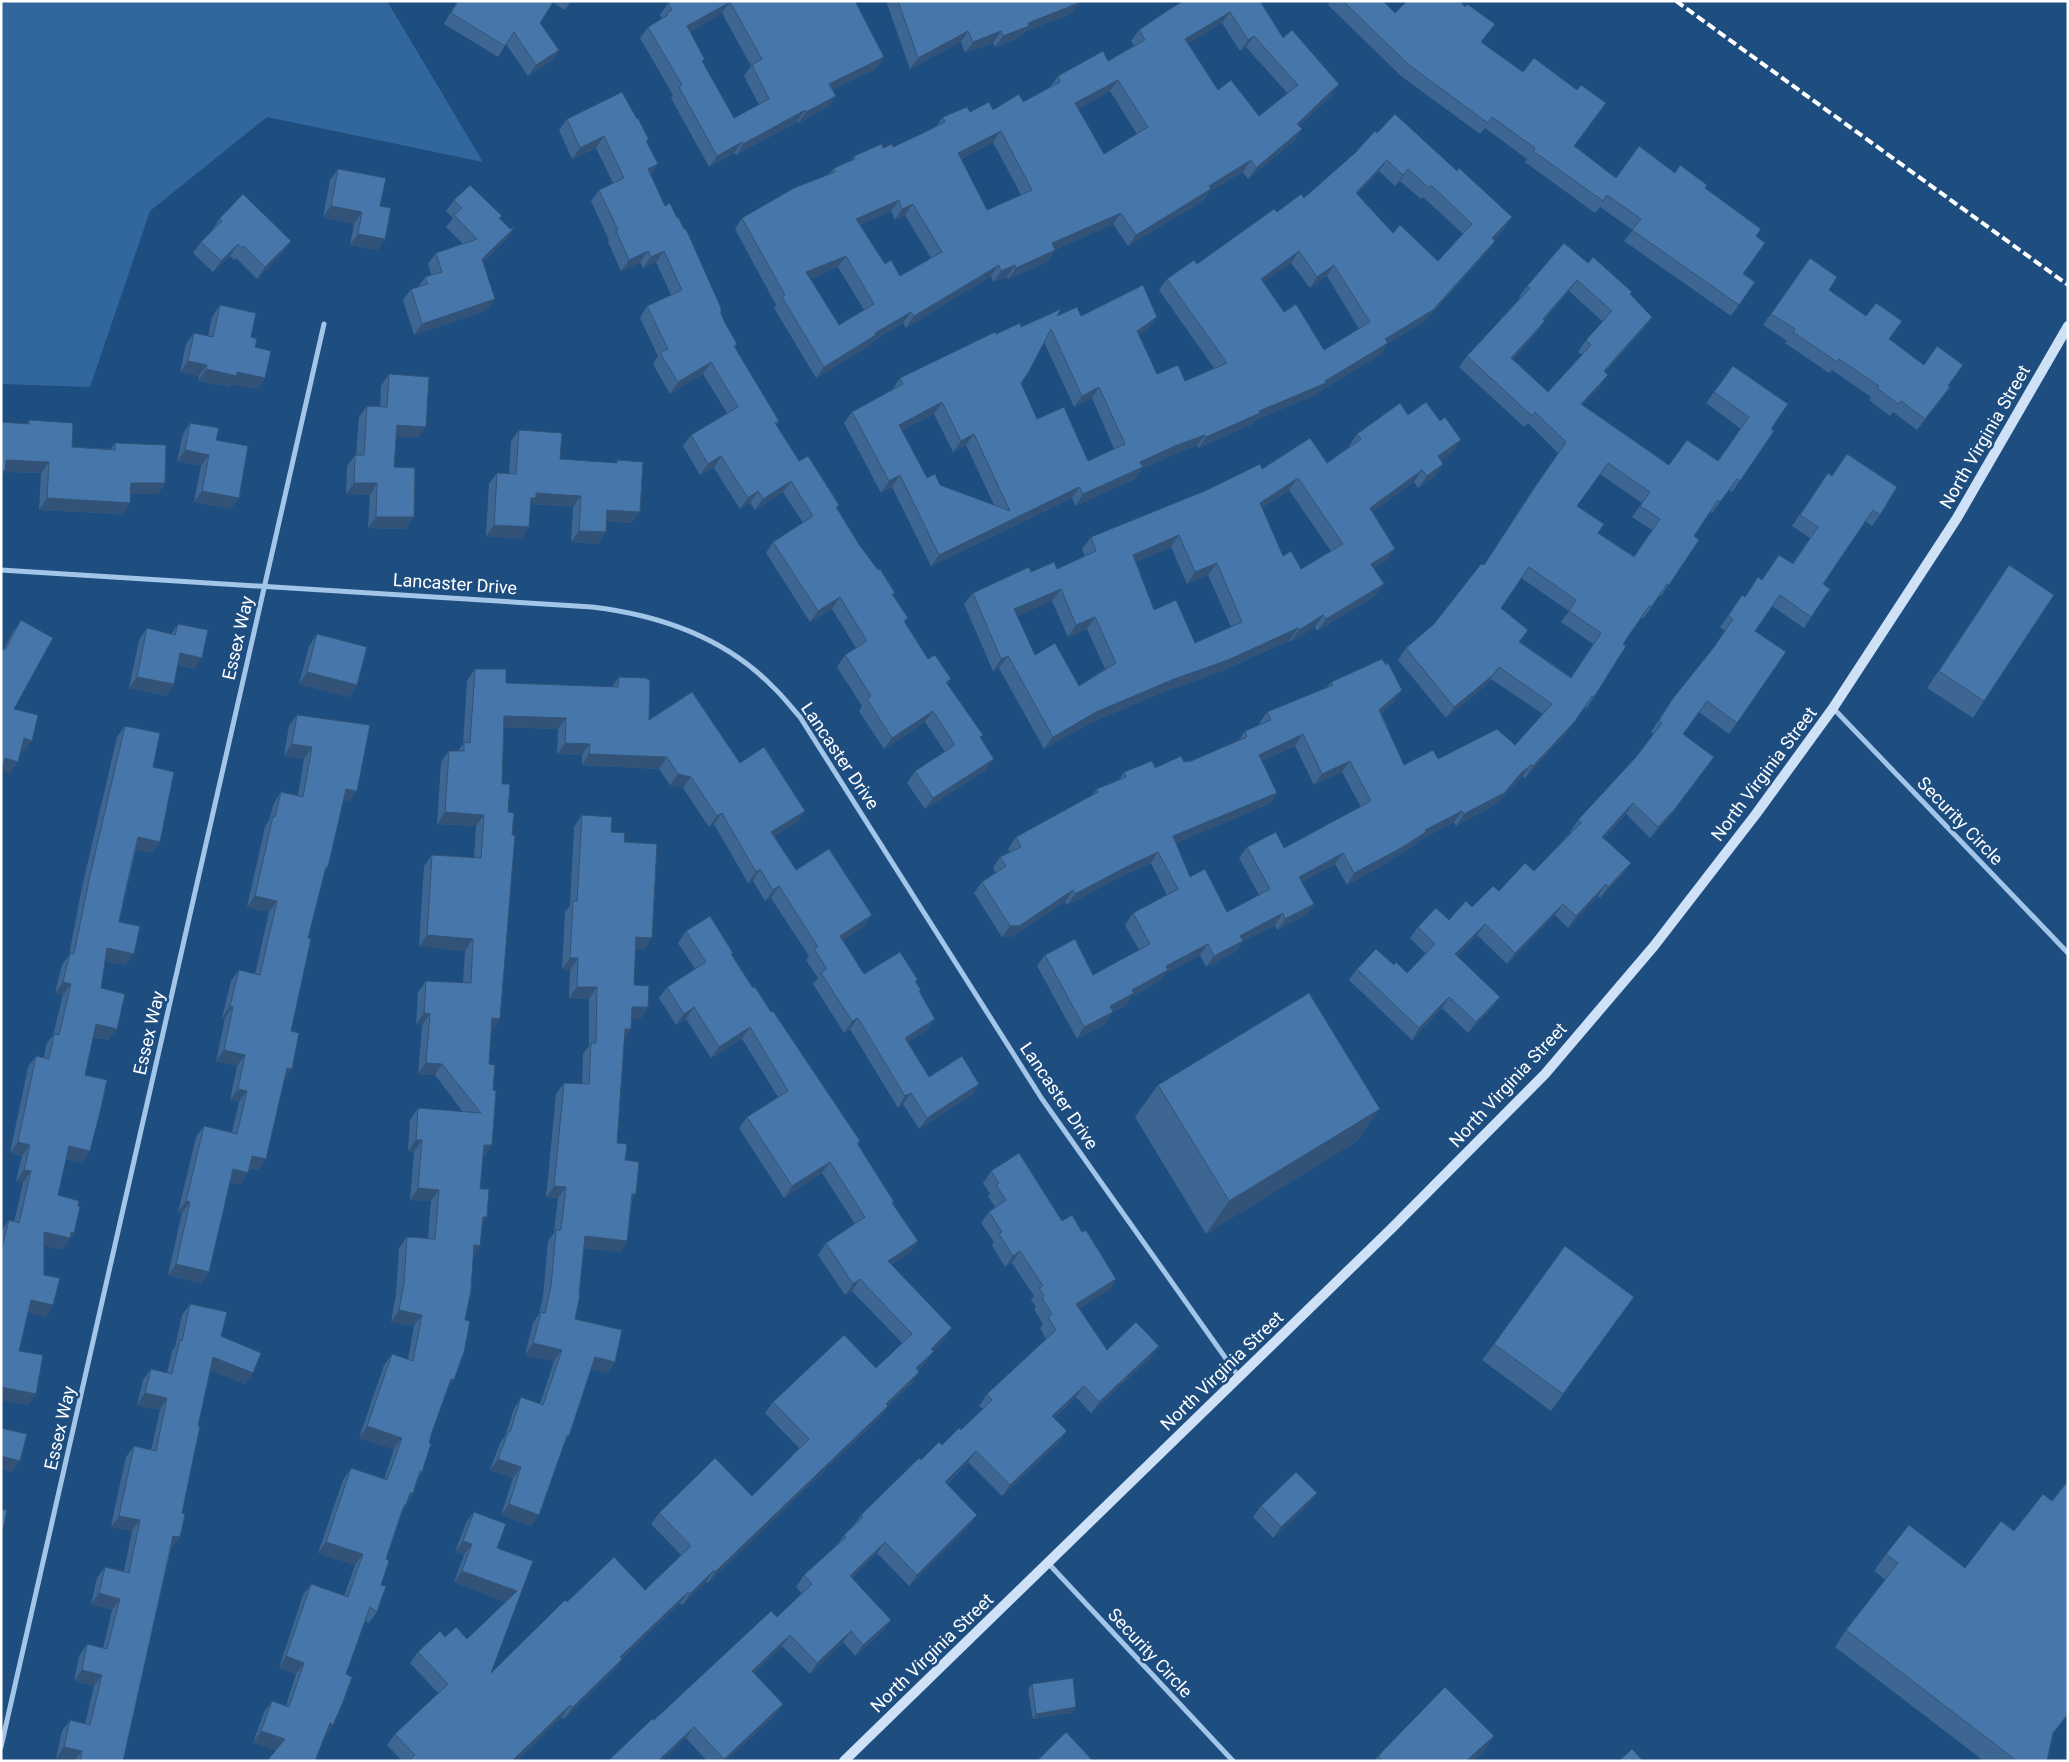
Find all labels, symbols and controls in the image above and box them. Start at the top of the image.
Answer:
street label: North Virginia Street [1935,361,2034,512]
street label: Lancaster Drive [392,569,518,598]
street label: Essex Way [218,593,257,682]
street label: Lancaster Drive [797,698,884,813]
street label: North Virginia Street [1706,703,1821,845]
street label: Security Circle [1913,772,2008,869]
street label: Essex Way [129,988,168,1077]
street label: North Virginia Street [1445,1018,1571,1151]
street label: Lancaster Drive [1016,1038,1103,1153]
street label: North Virginia Street [1156,1307,1287,1435]
street label: Essex Way [40,1383,79,1472]
street label: North Virginia Street [866,1589,997,1717]
street label: Security Circle [1104,1604,1197,1702]

